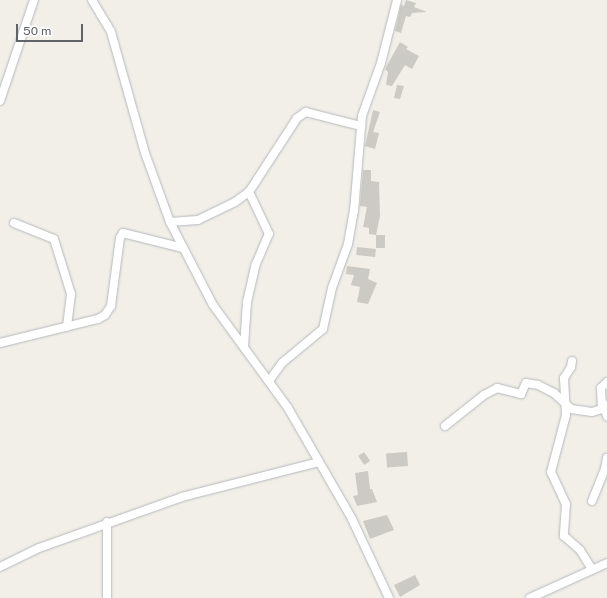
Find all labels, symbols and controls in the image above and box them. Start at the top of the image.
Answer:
scale bar [18,16,85,42]
text: 50 m [23,24,51,38]

